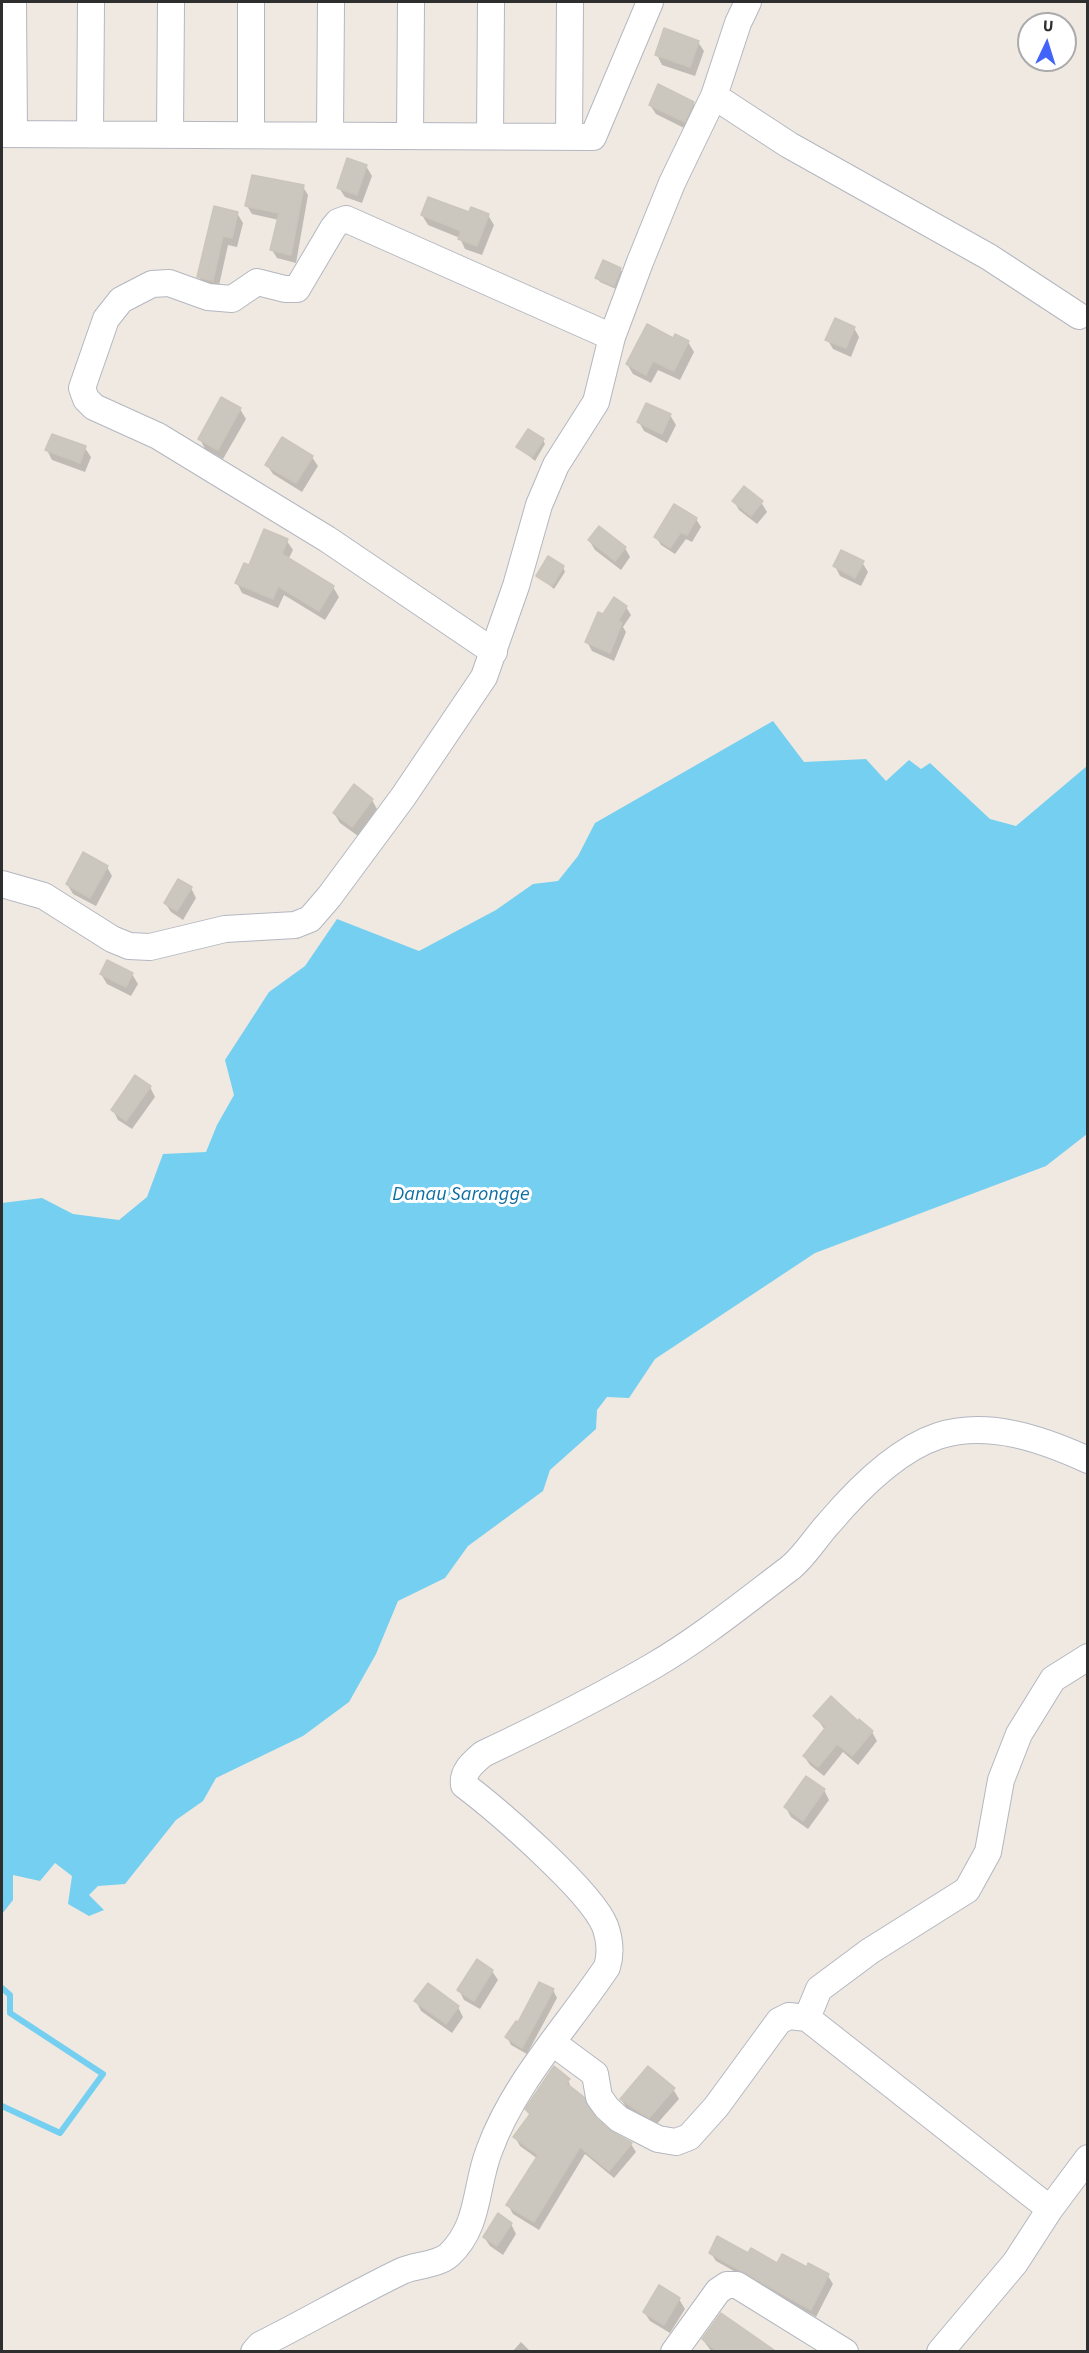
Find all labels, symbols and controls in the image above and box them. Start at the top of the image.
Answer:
north arrow [1017,12,1077,72]
text: U [1042,15,1054,37]
water label: Danau Sarongge [392,1184,530,1208]

